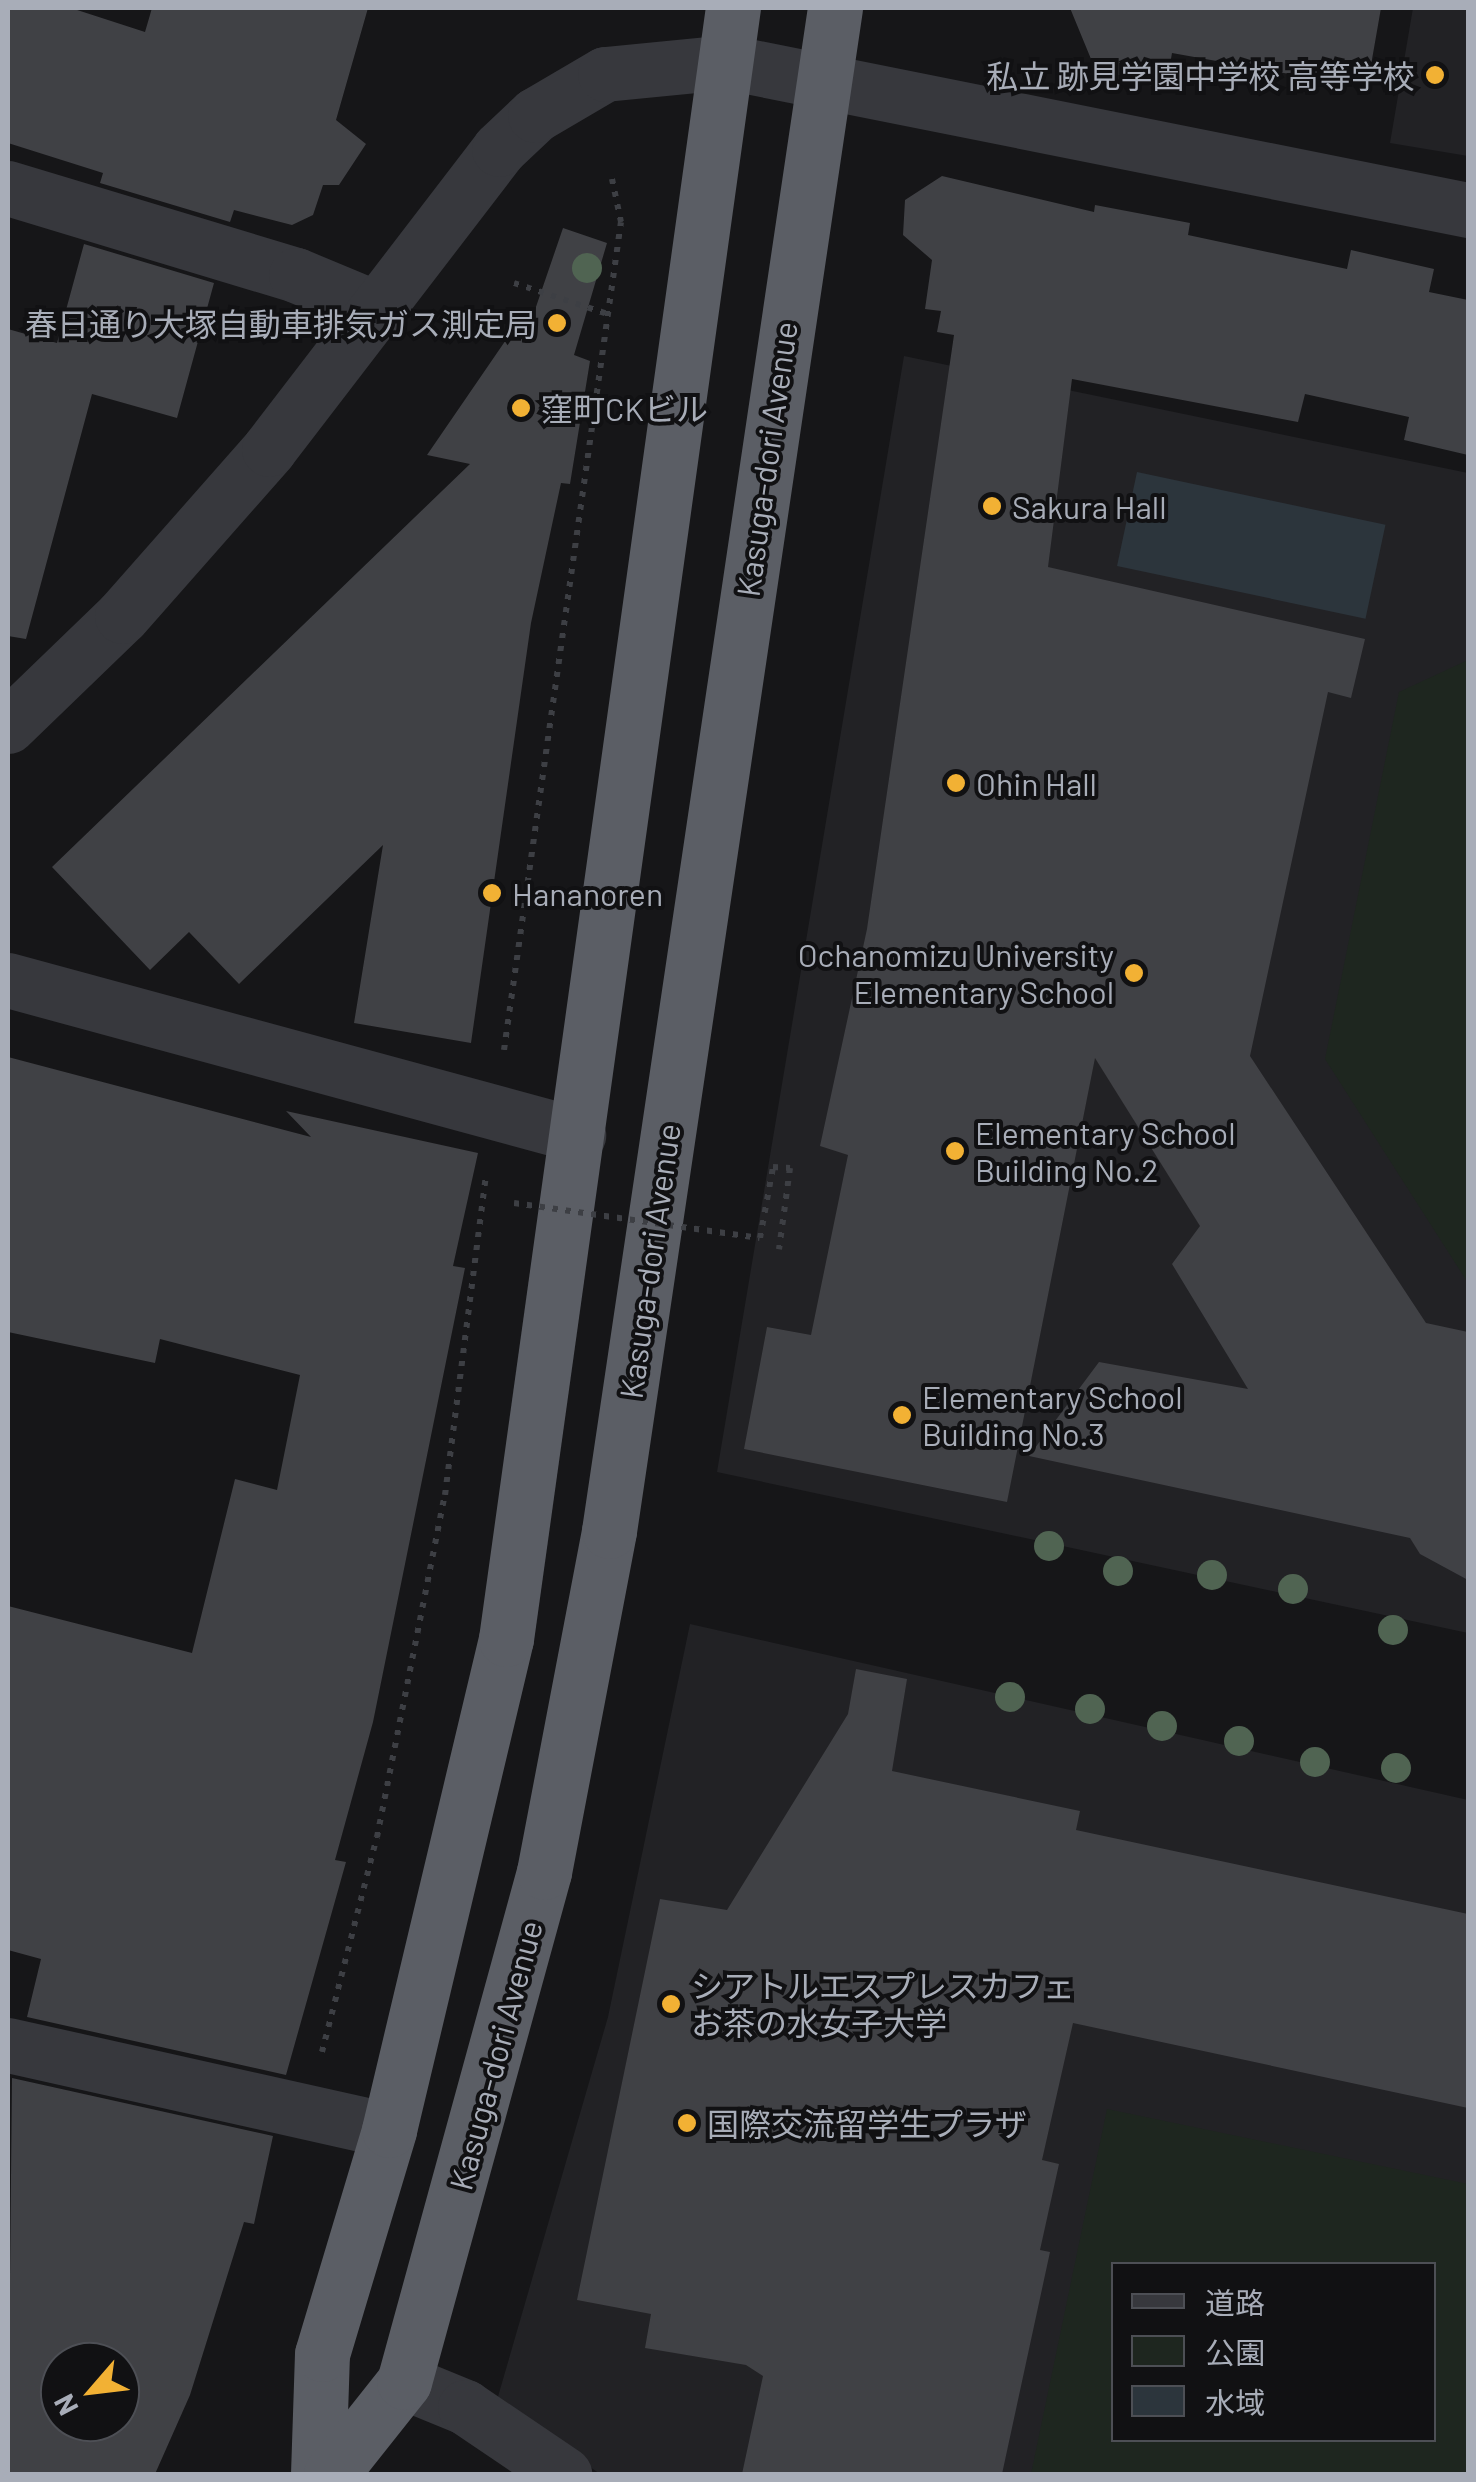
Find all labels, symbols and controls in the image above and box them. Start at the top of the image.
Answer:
place label: 私立 跡見学園中学校 高等学校 [986,56,1415,94]
marker: 私立 跡見学園中学校 高等学校 [1424,64,1446,86]
place label: 春日通り大塚自動車排気ガス測定局 [25,304,537,342]
marker: 春日通り大塚自動車排気ガス測定局 [546,312,568,334]
street label: Kasuga-dori Avenue [728,319,804,599]
place label: 窪町CKビル [541,389,708,427]
marker: 窪町CKビル [510,397,532,419]
place label: Sakura Hall [1012,487,1166,525]
marker: Sakura Hall [981,495,1003,517]
place label: Ohin Hall [976,764,1097,802]
marker: Ohin Hall [945,772,967,794]
place label: Hananoren [512,874,663,912]
marker: Hananoren [481,882,503,904]
place label: Ochanomizu University Elementary School [798,936,1114,1011]
marker: Ochanomizu University Elementary School [1123,962,1145,984]
place label: Elementary School Building No.2 [975,1114,1236,1189]
street label: Kasuga-dori Avenue [611,1121,687,1401]
marker: Elementary School Building No.2 [944,1140,966,1162]
place label: Elementary School Building No.3 [922,1378,1183,1453]
marker: Elementary School Building No.3 [891,1404,913,1426]
street label: Kasuga-dori Avenue [441,1916,549,2194]
place label: シアトルエスプレスカフェ お茶の水女子大学 [691,1967,1075,2042]
marker: シアトルエスプレスカフェ お茶の水女子大学 [660,1993,682,2015]
place label: 国際交流留学生プラザ [707,2104,1027,2142]
marker: 国際交流留学生プラザ [676,2112,698,2134]
legend [1111,2262,1436,2442]
text: 道路 [1205,2284,1265,2320]
text: 公園 [1205,2334,1265,2370]
north arrow [40,2342,140,2442]
text: 水域 [1205,2384,1265,2420]
text: N [46,2389,85,2421]

